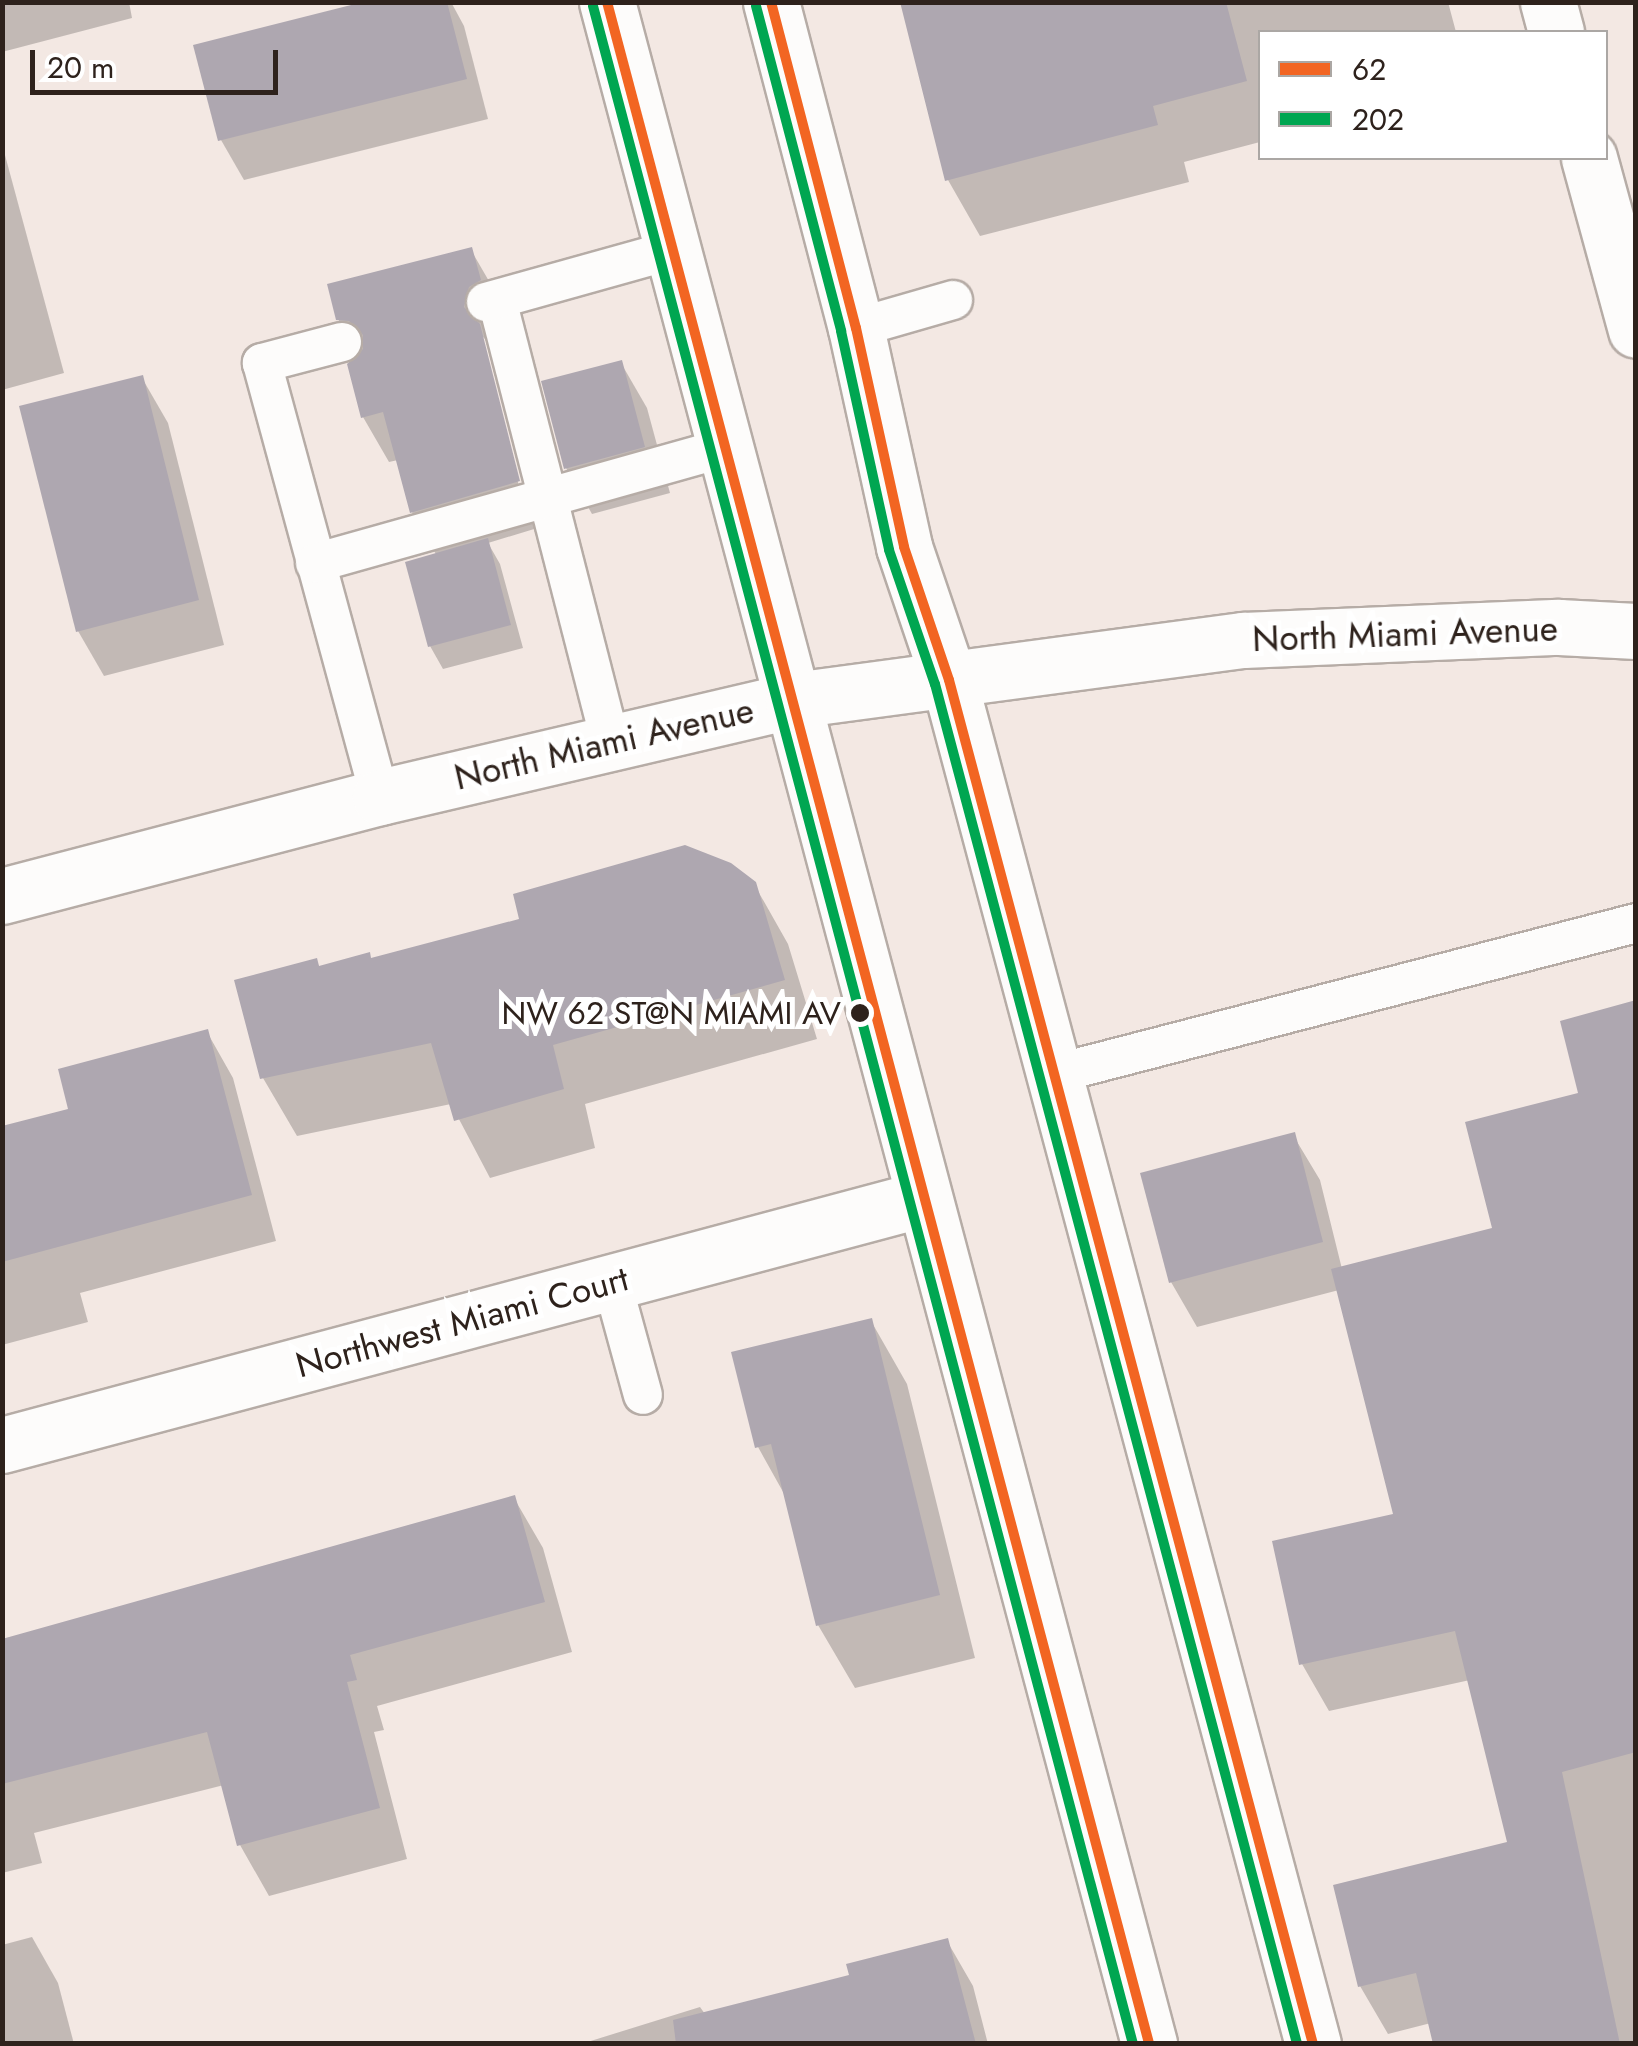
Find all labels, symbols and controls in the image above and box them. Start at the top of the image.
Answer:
scale bar [35,30,282,92]
legend [1258,30,1608,160]
text: 20 m [47,46,114,89]
text: 62 [1352,48,1386,91]
text: 202 [1352,98,1404,141]
street label: North Miami Avenue [1251,608,1559,660]
street label: North Miami Avenue [450,689,758,799]
place label: NW 62 ST@N MIAMI AV [502,994,841,1032]
marker: NW 62 ST@N MIAMI AV [850,1003,870,1023]
street label: Northwest Miami Court [291,1257,633,1387]

